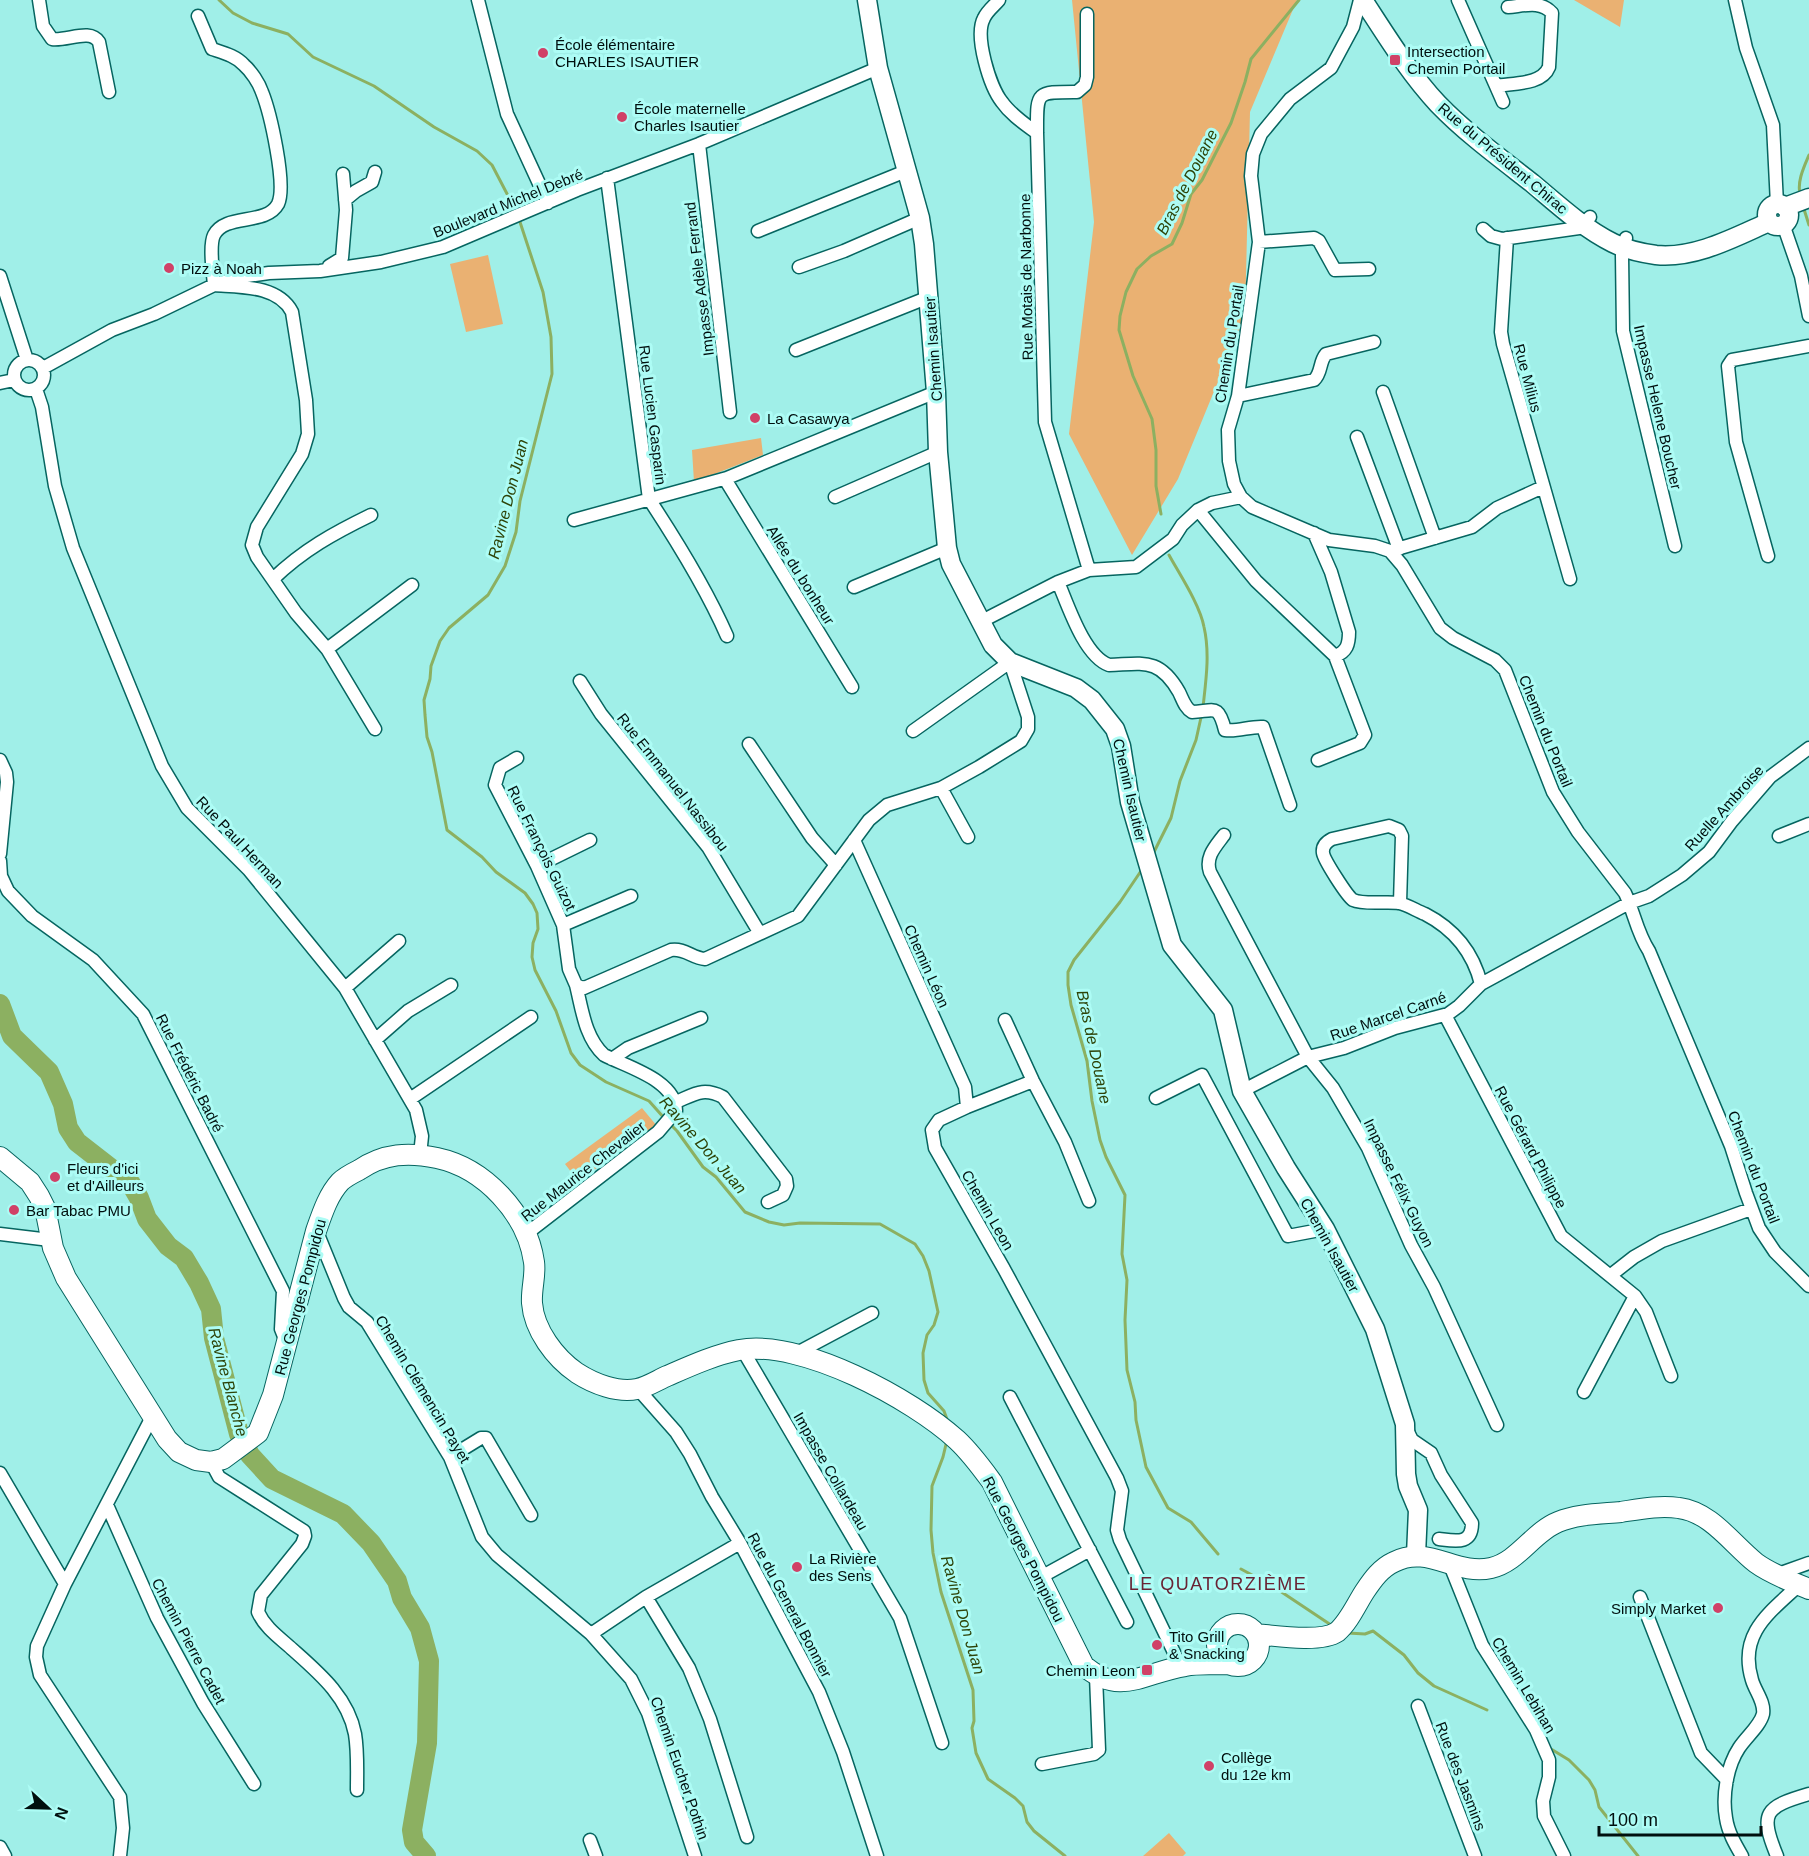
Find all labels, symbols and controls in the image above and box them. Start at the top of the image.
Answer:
place label: École élémentaire CHARLES ISAUTIER [555,36,699,70]
place label: Intersection Chemin Portail [1407,43,1505,77]
marker: École élémentaire CHARLES ISAUTIER [536,46,550,60]
marker: Intersection Chemin Portail [1388,53,1402,67]
street label: Rue du Président Chirac [1435,99,1571,217]
place label: École maternelle Charles Isautier [634,100,746,134]
marker: École maternelle Charles Isautier [615,110,629,124]
water label: Bras de Douane [1153,127,1221,237]
street label: Boulevard Michel Debré [431,165,585,241]
street label: Rue Motais de Narbonne [1016,193,1036,361]
street label: Impasse Adèle Ferrand [681,201,717,357]
place label: Pizz à Noah [181,260,262,277]
marker: Pizz à Noah [162,261,176,275]
street label: Chemin du Portail [1211,284,1247,404]
street label: Chemin Isautier [921,296,945,402]
street label: Impasse Helene Boucher [1631,323,1685,491]
street label: Rue Milius [1511,342,1545,414]
street label: Rue Lucien Gasparin [636,344,670,486]
place label: La Casawya [767,410,850,427]
marker: La Casawya [748,411,762,425]
water label: Ravine Don Juan [485,437,531,561]
street label: Allée du bonheur [764,522,838,628]
street label: Chemin du Portail [1516,673,1576,789]
street label: Rue Emmanuel Nassibou [614,710,732,854]
street label: Chemin Isautier [1110,737,1150,843]
street label: Ruelle Ambroise [1681,762,1767,854]
street label: Rue François Guizot [504,783,580,914]
street label: Rue Paul Herman [193,793,287,891]
street label: Chemin Léon [901,922,953,1010]
street label: Rue Marcel Carné [1328,988,1448,1044]
water label: Bras de Douane [1074,989,1114,1105]
street label: Rue Frédéric Badré [153,1011,227,1135]
street label: Rue Gérard Philippe [1492,1083,1570,1211]
water label: Ravine Don Juan [656,1093,750,1197]
street label: Chemin du Portail [1725,1108,1783,1226]
street label: Impasse Félix Guyon [1360,1116,1438,1250]
street label: Rue Maurice Chevalier [518,1117,648,1225]
place label: Fleurs d'ici et d'Ailleurs [67,1160,144,1194]
street label: Chemin Leon [958,1167,1018,1253]
marker: Fleurs d'ici et d'Ailleurs [48,1170,62,1184]
street label: Chemin Isautier [1297,1195,1363,1295]
place label: Bar Tabac PMU [26,1202,131,1219]
marker: Bar Tabac PMU [7,1203,21,1217]
street label: Rue Georges Pompidou [271,1217,329,1377]
street label: Chemin Clémencin Payet [372,1312,474,1467]
water label: Ravine Blanche [205,1326,251,1438]
street label: Impasse Collardeau [790,1409,872,1533]
street label: Rue Georges Pompidou [980,1473,1068,1625]
street label: Rue du General Bonnier [745,1530,835,1680]
place label: La Rivière des Sens [809,1550,877,1584]
water label: Ravine Don Juan [938,1554,988,1676]
marker: La Rivière des Sens [790,1560,804,1574]
district label: LE QUATORZIÈME [1129,1574,1307,1594]
street label: Chemin Pierre Cadet [149,1575,230,1708]
place label: Simply Market [1611,1600,1707,1617]
marker: Simply Market [1711,1601,1725,1615]
place label: Tito Grill & Snacking [1169,1628,1245,1662]
street label: Chemin Lebihan [1489,1634,1559,1736]
marker: Tito Grill & Snacking [1150,1638,1164,1652]
place label: Chemin Leon [1046,1662,1135,1679]
marker: Chemin Leon [1140,1663,1154,1677]
street label: Chemin Eucher Pothin [648,1694,712,1842]
street label: Rue des Jasmins [1432,1719,1490,1833]
place label: Collège du 12e km [1221,1749,1291,1783]
marker: Collège du 12e km [1202,1759,1216,1773]
north arrow [18,1778,78,1838]
scale bar [1599,1799,1761,1837]
text: N [51,1805,71,1822]
text: 100 m [1608,1810,1658,1830]

